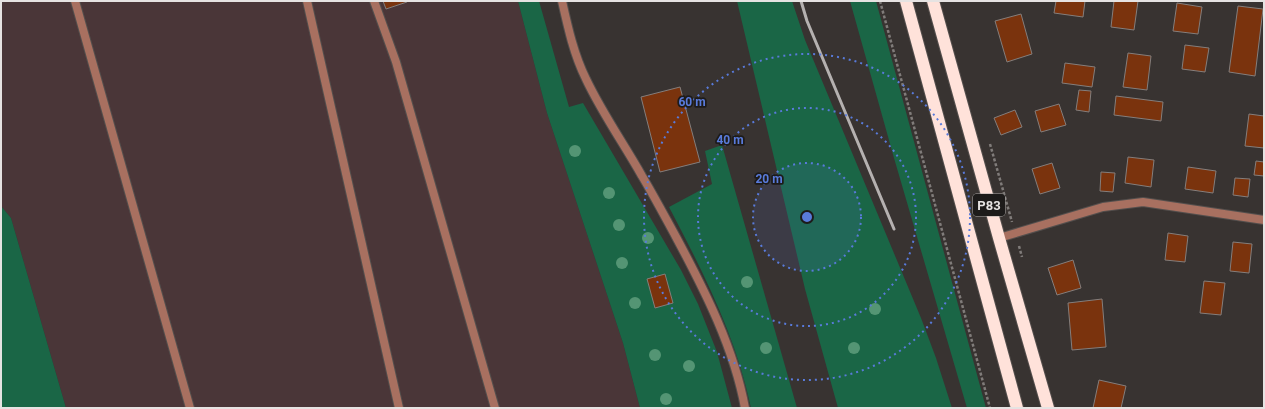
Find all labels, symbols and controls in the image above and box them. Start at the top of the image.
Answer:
text: 60 m [678,95,706,109]
text: 40 m [716,133,744,147]
text: 20 m [755,172,783,186]
road number: Р83 [973,194,1005,216]
centre of rings [800,210,814,224]

